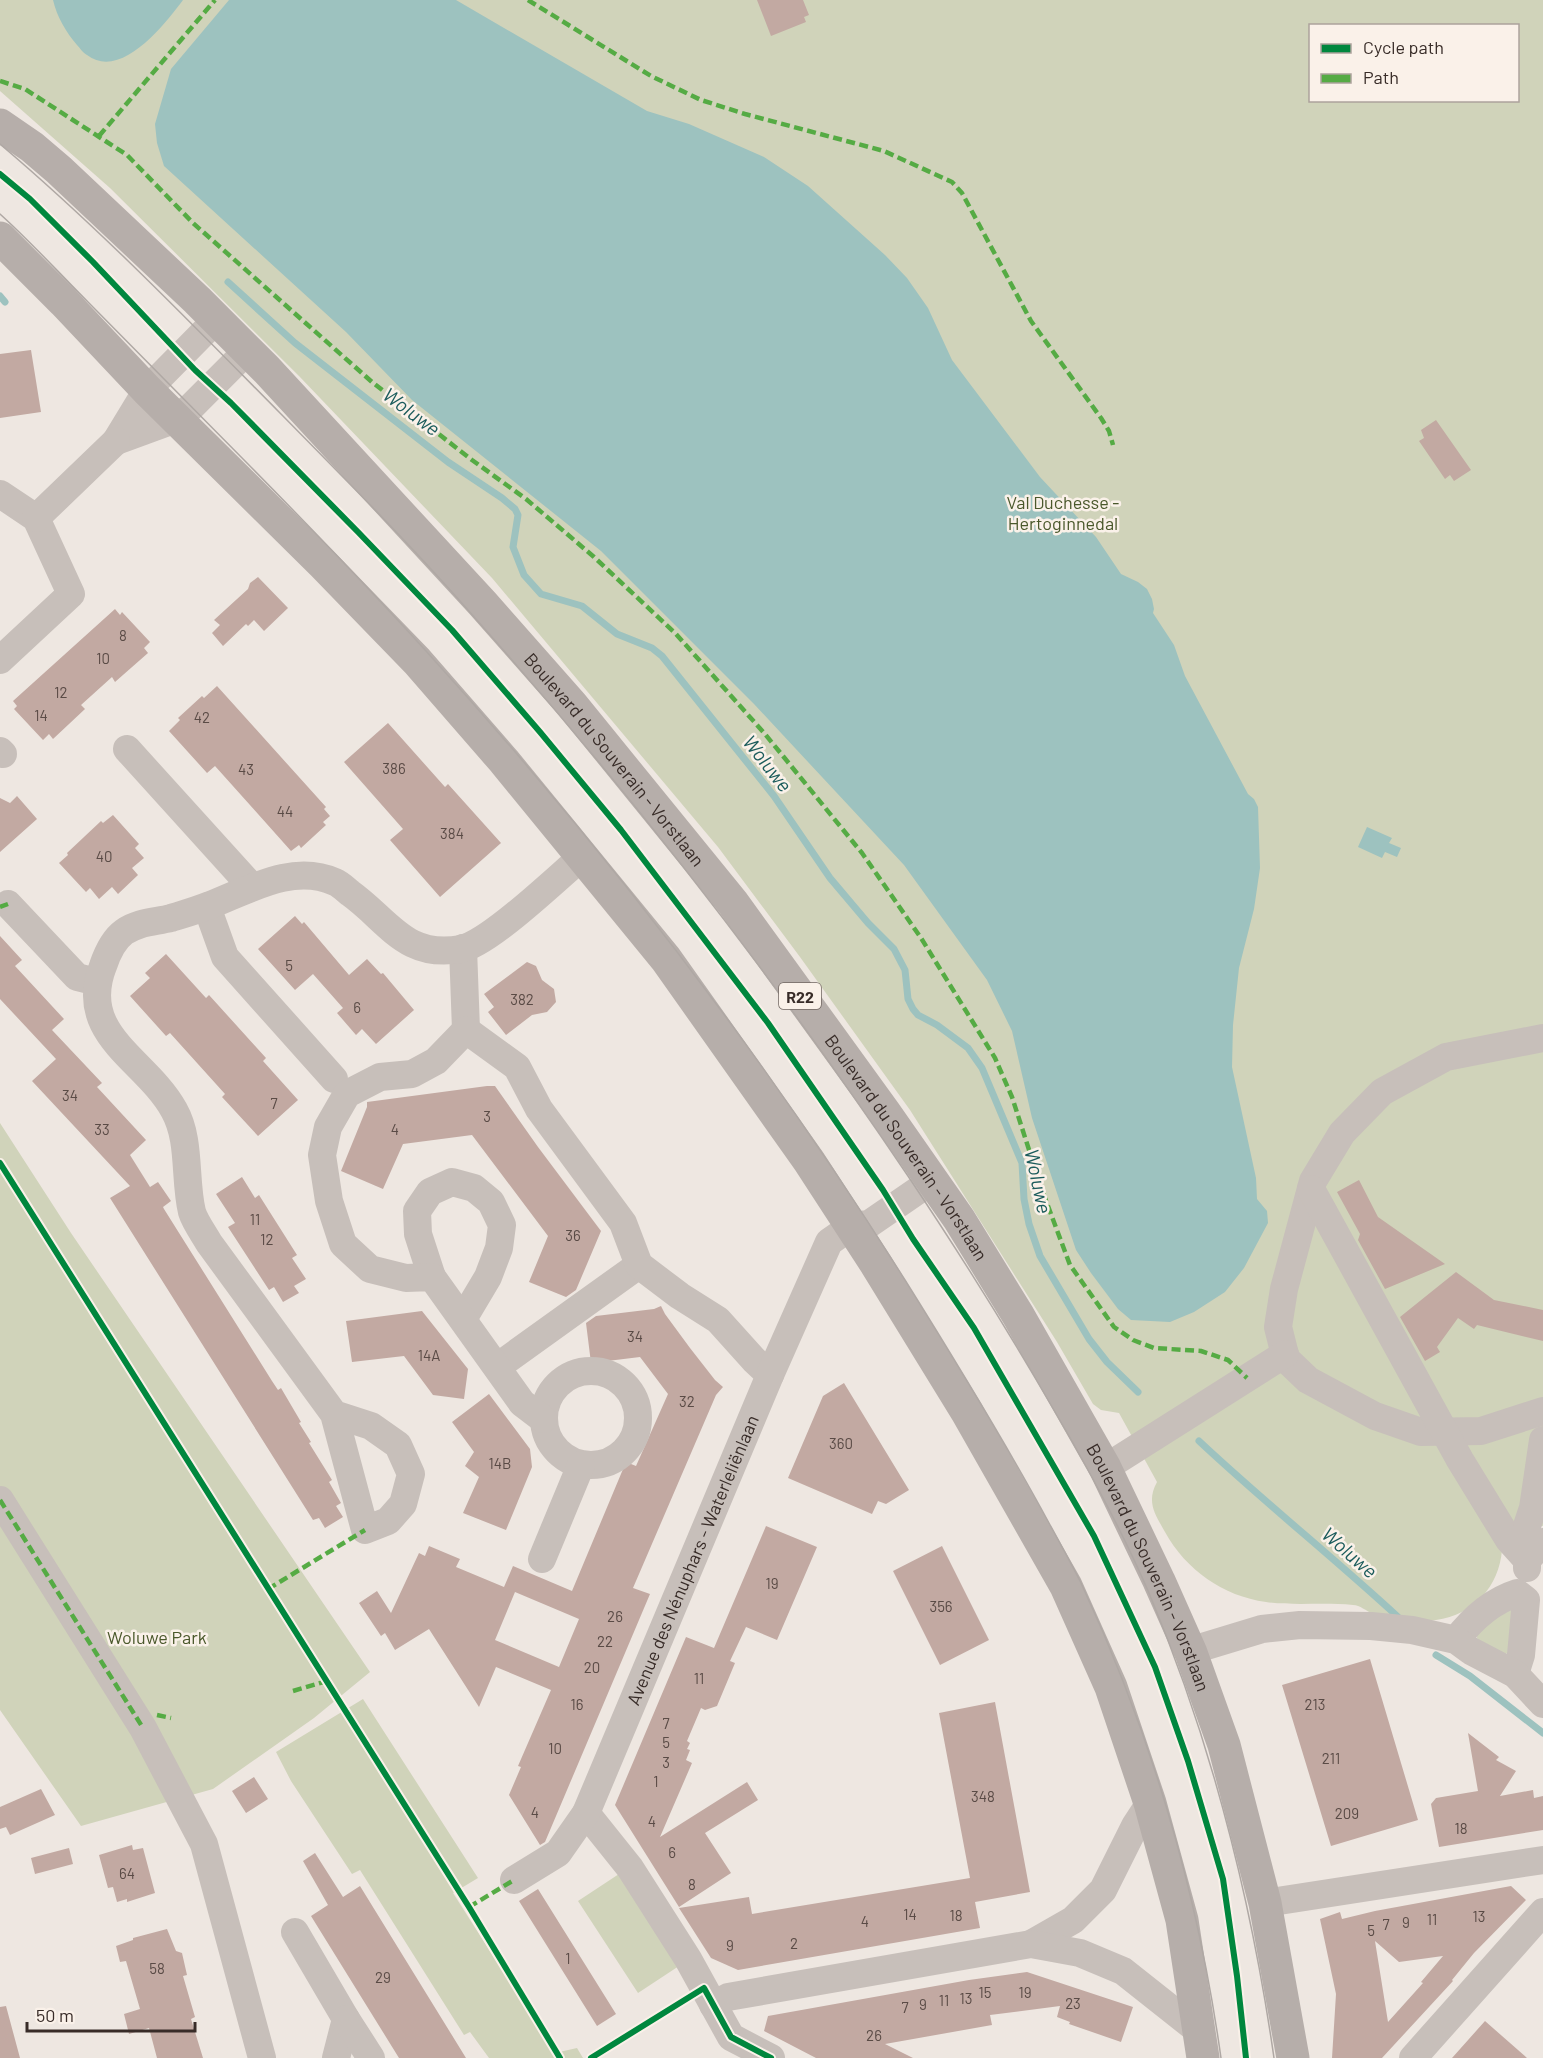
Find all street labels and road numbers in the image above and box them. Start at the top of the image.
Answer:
street label: Boulevard du Souverain - Vorstlaan [520,648,709,870]
road number: R22 [779,983,821,1009]
street label: Boulevard du Souverain - Vorstlaan [821,1030,993,1264]
street label: Avenue des Nénuphars - Waterleliënlaan [622,1412,763,1708]
street label: Boulevard du Souverain - Vorstlaan [1082,1439,1215,1694]

